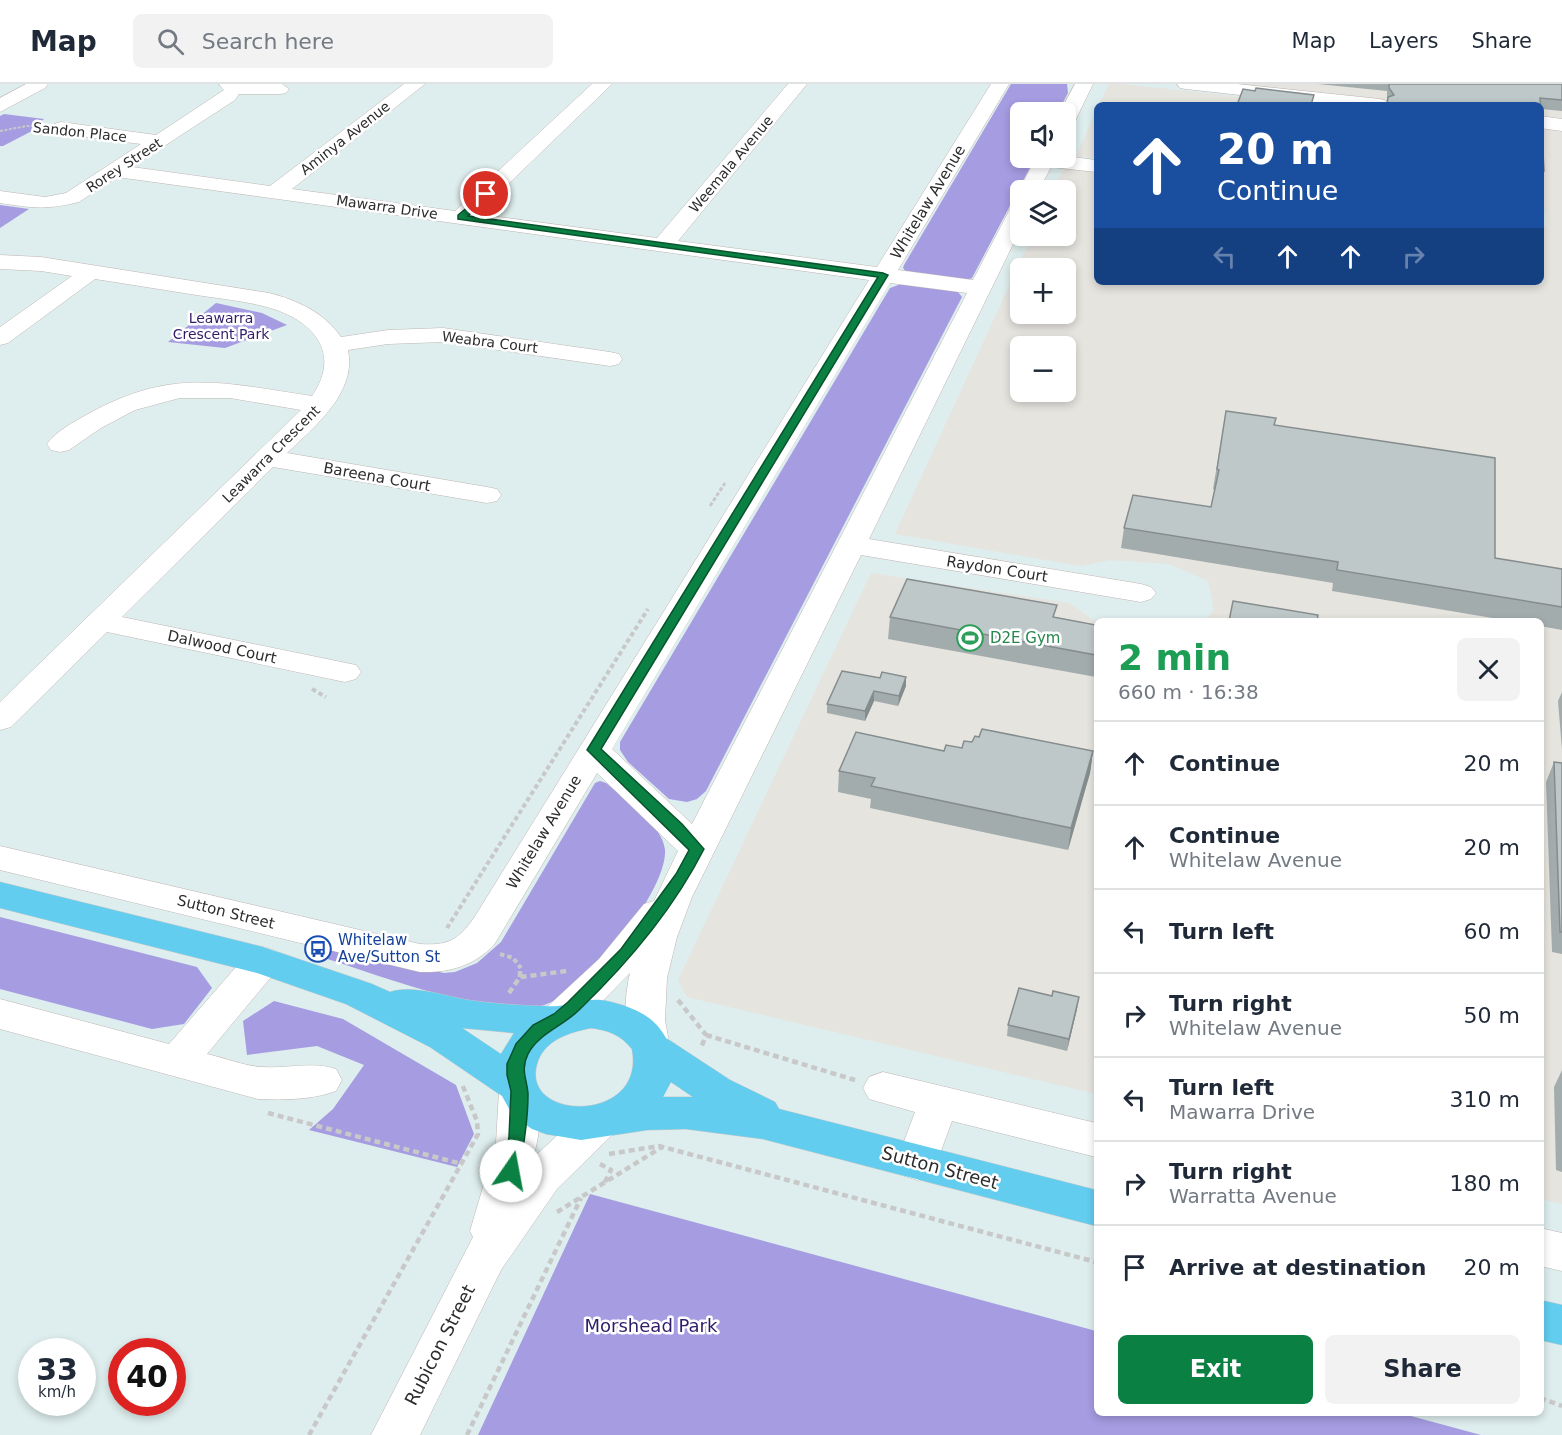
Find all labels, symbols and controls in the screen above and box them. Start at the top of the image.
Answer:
search box [133,14,553,68]
text: Map [30,25,97,58]
icon: search [154,25,187,58]
text: Search here [202,29,334,54]
text: Map [1292,29,1336,53]
text: Layers [1369,29,1438,53]
text: Share [1471,29,1532,53]
street label: Aminya Avenue [297,98,393,178]
map controls [1010,102,1076,402]
button: sound [1010,102,1076,168]
street label: Weemala Avenue [686,112,776,216]
street label: Sandon Place [32,119,128,145]
text: 20 m [1217,125,1334,174]
icon: ahead [1118,126,1196,204]
street label: Rorey Street [83,134,165,195]
street label: Whitelaw Avenue [887,142,969,262]
pin [460,168,511,219]
text: Continue [1217,175,1338,206]
icon: arrive [469,177,502,210]
button: layers [1010,180,1076,246]
street label: Mawarra Drive [335,192,439,222]
icon: left [1208,240,1241,273]
icon: ahead [1271,240,1304,273]
icon: ahead [1334,240,1367,273]
icon: right [1397,240,1430,273]
button: + [1010,258,1076,324]
park label: Leawarra Crescent Park [173,310,270,342]
street label: Weabra Court [441,328,539,356]
button: − [1010,336,1076,402]
street label: Leawarra Crescent [219,402,323,506]
street label: Bareena Court [322,459,432,495]
street label: Raydon Court [945,552,1049,586]
sports icon: D2E Gym [955,623,985,653]
street label: Dalwood Court [166,627,278,667]
place label: D2E Gym [990,629,1060,647]
text: 2 min [1118,637,1231,678]
button: close [1457,638,1520,701]
text: 660 m · 16:38 [1118,680,1259,704]
icon: ahead [1118,747,1151,780]
text: Continue [1169,751,1280,776]
text: 20 m [1464,751,1520,776]
street label: Whitelaw Avenue [503,772,585,892]
text: Continue [1169,823,1280,848]
icon: ahead [1118,831,1151,864]
text: 20 m [1464,835,1520,860]
text: Whitelaw Avenue [1169,848,1342,872]
street label: Sutton Street [175,891,277,933]
icon: left [1118,915,1151,948]
text: Turn left [1169,919,1274,944]
text: 60 m [1464,919,1520,944]
place label: Whitelaw Ave/Sutton St [338,931,440,966]
bus stop icon: Whitelaw Ave/Sutton St [303,934,333,964]
text: Turn right [1169,991,1292,1016]
icon: right [1118,999,1151,1032]
text: 50 m [1464,1003,1520,1028]
text: Whitelaw Avenue [1169,1016,1342,1040]
text: Turn left [1169,1075,1274,1100]
icon: left [1118,1083,1151,1116]
text: 310 m [1450,1087,1520,1112]
text: Mawarra Drive [1169,1100,1315,1124]
position arrow [479,1139,543,1203]
street label: Sutton Street [880,1142,1001,1193]
text: Turn right [1169,1159,1292,1184]
icon: right [1118,1167,1151,1200]
text: 180 m [1450,1171,1520,1196]
text: Warratta Avenue [1169,1184,1337,1208]
icon: arrive [1118,1251,1151,1284]
text: Arrive at destination [1169,1255,1426,1280]
text: 20 m [1464,1255,1520,1280]
street label: Rubicon Street [400,1281,479,1408]
park label: Morshead Park [585,1315,718,1336]
button: Exit [1118,1335,1313,1404]
button: Share [1325,1335,1520,1404]
speed limit sign: 40 [108,1338,186,1416]
text: 33 [36,1352,78,1387]
text: km/h [38,1383,76,1401]

